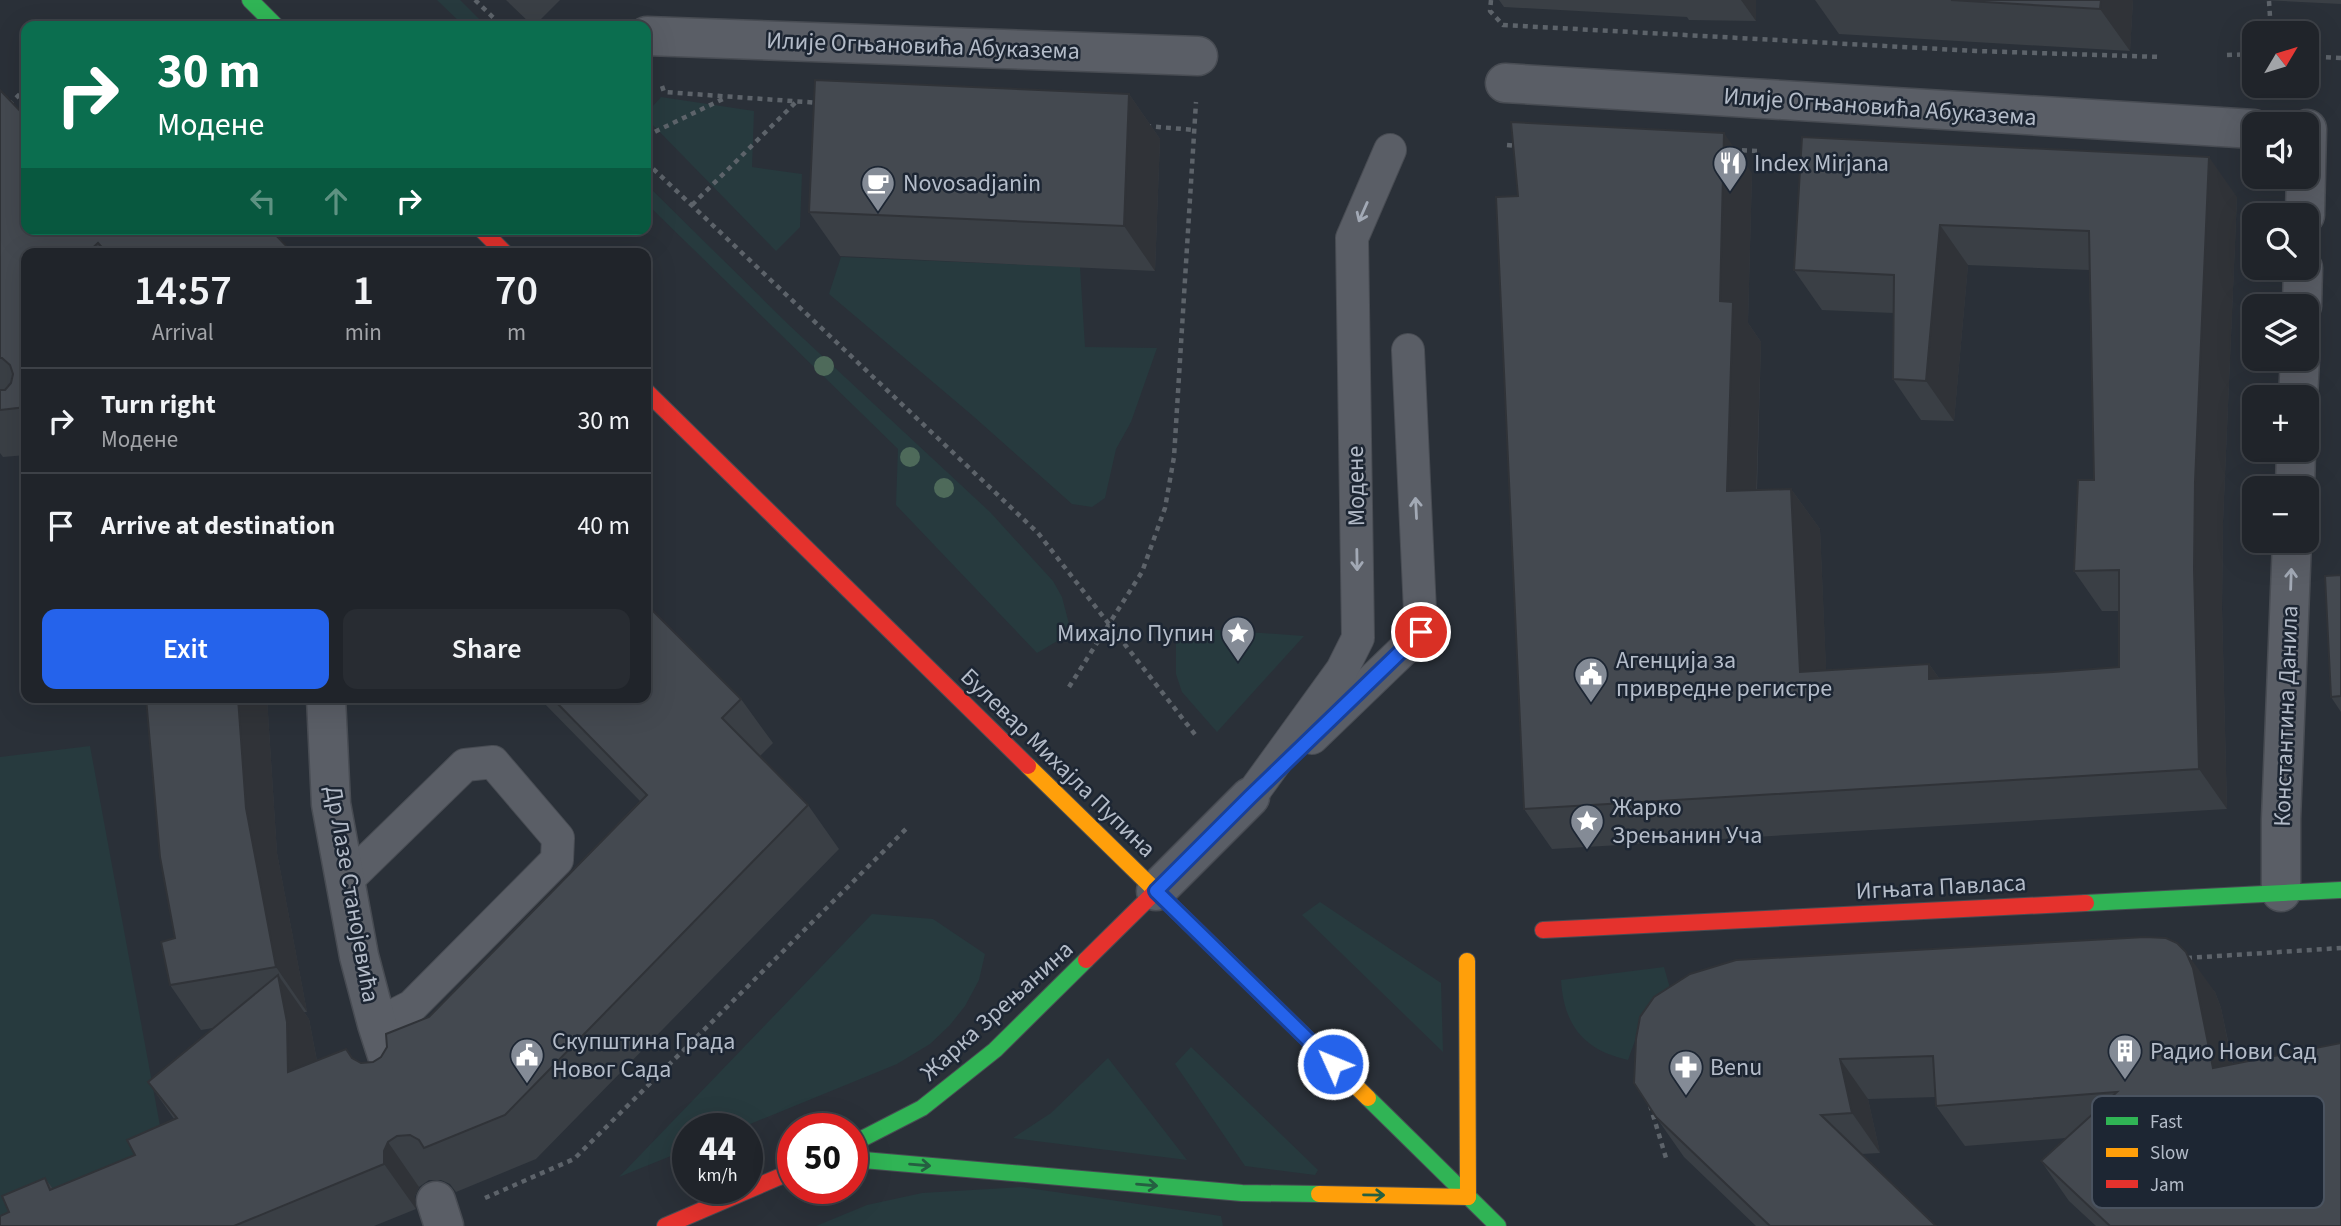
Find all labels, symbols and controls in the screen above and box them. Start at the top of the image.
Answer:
north arrow [2242,21,2319,98]
map controls [2242,21,2319,553]
street label: Илије Огњановића Абуказема [766,23,1080,69]
text: 30 m [157,37,261,107]
icon: right [42,49,133,140]
street label: Илије Огњановића Абуказема [1722,79,2038,135]
text: Модене [157,102,264,148]
button: sound [2242,112,2319,189]
restaurant icon: Index Mirjana [1711,144,1749,193]
place label: Index Mirjana [1754,146,1889,181]
cafe icon: Novosadjanin [859,164,897,213]
place label: Novosadjanin [903,166,1041,201]
icon: left [244,182,282,220]
icon: ahead [317,182,355,220]
icon: right [390,182,428,220]
one-way arrow [1356,201,1369,223]
button: search [2242,203,2319,280]
text: 14:57 [134,261,232,321]
text: 1 [353,261,374,321]
text: 70 [495,261,538,321]
button: layers [2242,294,2319,371]
text: Arrival [152,316,214,349]
text: min [345,316,382,349]
text: m [507,316,526,349]
button: + [2242,385,2319,462]
text: Turn right [101,386,216,423]
icon: right [42,402,80,440]
text: 30 m [577,402,630,439]
text: Модене [101,423,178,456]
street label: Модене [1338,445,1374,527]
button: − [2242,476,2319,553]
one-way arrow [1409,497,1422,519]
icon: arrive [42,507,80,545]
text: Arrive at destination [101,507,335,544]
text: 40 m [577,507,630,544]
one-way arrow [1350,548,1364,571]
one-way arrow [2284,568,2297,591]
pin [1391,602,1451,662]
street label: Константина Данила [2265,605,2307,827]
button: Exit [42,609,329,689]
button: Share [343,609,630,689]
icon: arrive [1402,613,1440,651]
place icon: Михајло Пупин [1219,614,1257,663]
place label: Михајло Пупин [1057,616,1214,651]
place label: Агенција за привредне регистре [1616,643,1832,706]
public building icon: Агенција за привредне регистре [1572,655,1610,704]
street label: Булевар Михајла Пупина [952,660,1164,866]
street label: Др Лазе Станојевића [316,783,388,1005]
place label: Жарко Зрењанин Уча [1612,790,1762,853]
place icon: Жарко Зрењанин Уча [1568,802,1606,851]
street label: Игњата Павласа [1855,865,2027,909]
street label: Жарка Зрењанина [913,933,1081,1089]
place label: Скупштина Града Новог Сада [552,1024,735,1087]
position arrow [1296,1027,1370,1101]
building icon: Радио Нови Сад [2106,1032,2144,1081]
place label: Радио Нови Сад [2150,1034,2317,1069]
public building icon: Скупштина Града Новог Сада [508,1036,546,1085]
pharmacy icon: Benu [1667,1048,1705,1097]
place label: Benu [1710,1050,1762,1085]
legend [2092,1096,2324,1208]
text: Fast [2150,1109,2183,1136]
speed limit sign: 50 [777,1113,868,1204]
text: 44 [699,1124,736,1174]
text: Slow [2150,1140,2189,1167]
one-way arrow [908,1159,931,1172]
text: km/h [698,1163,737,1188]
text: Jam [2150,1172,2184,1199]
one-way arrow [1135,1179,1158,1192]
one-way arrow [1362,1189,1385,1202]

